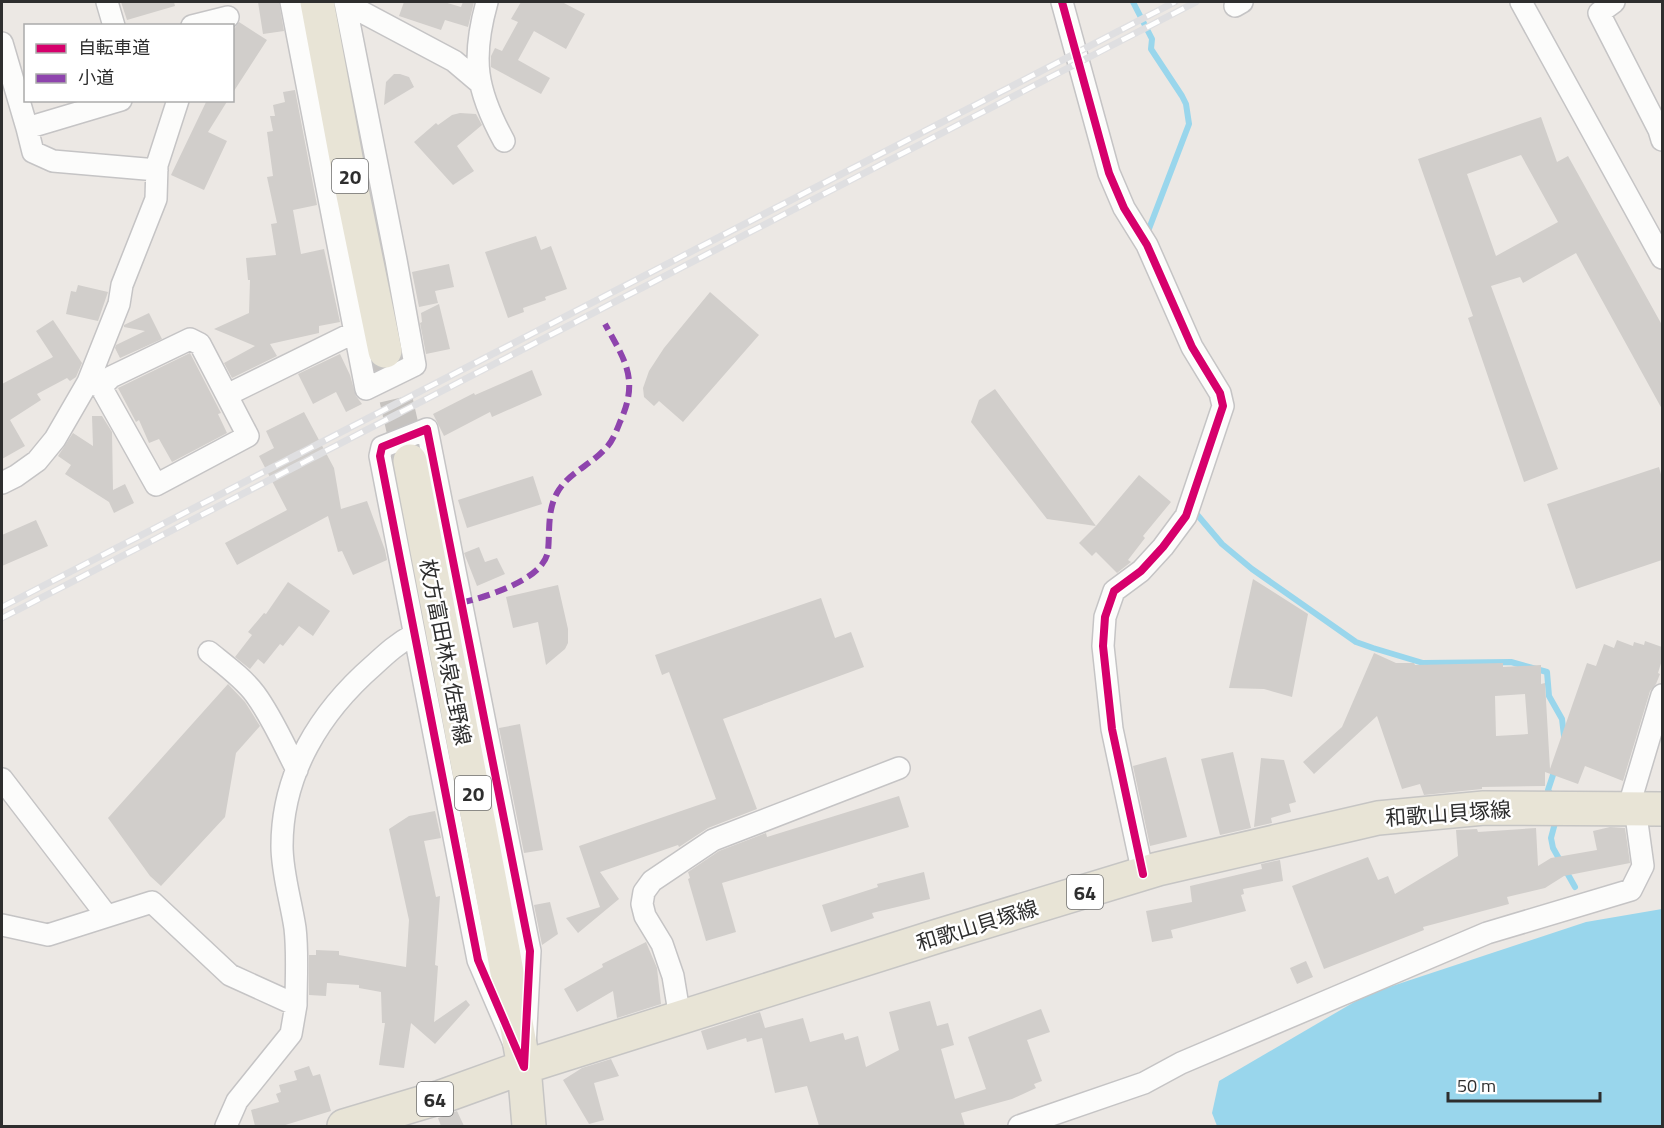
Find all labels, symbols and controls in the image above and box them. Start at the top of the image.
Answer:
legend [24,24,234,102]
text: 自転車道 [78,34,150,61]
text: 小道 [78,64,114,91]
road number: 20 [332,159,368,193]
street label: 枚方富田林泉佐野線 [412,556,480,748]
road number: 20 [455,776,491,810]
street label: 和歌山貝塚線 [1384,793,1512,833]
road number: 64 [1067,875,1103,909]
street label: 和歌山貝塚線 [912,891,1042,959]
scale bar [1448,1065,1600,1103]
text: 50 m [1457,1072,1496,1099]
road number: 64 [417,1082,453,1116]

